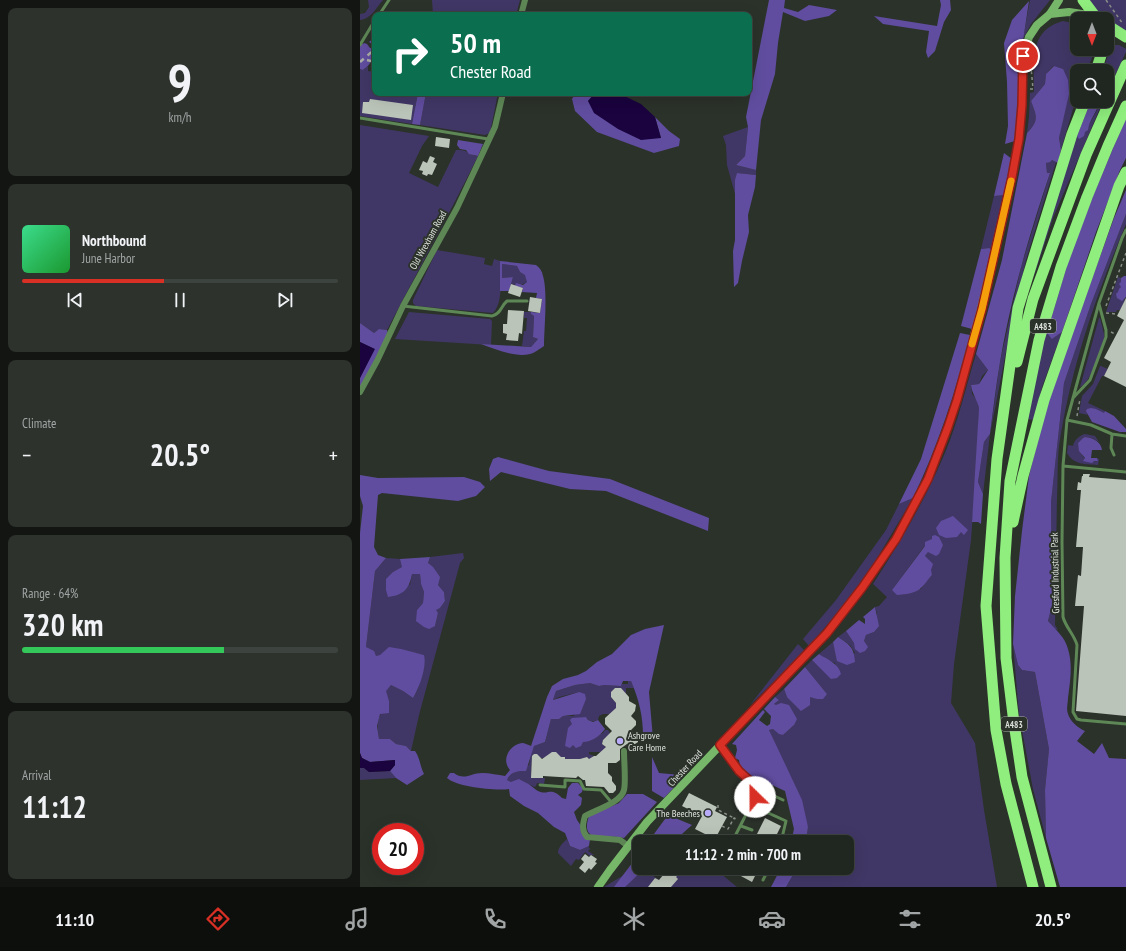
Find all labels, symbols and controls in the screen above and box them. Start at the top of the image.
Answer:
north arrow [1070,12,1114,56]
map controls [1070,12,1114,108]
text: 50 m [450,24,501,61]
icon: right [384,28,436,80]
pin [1006,39,1040,73]
icon: arrive [1012,45,1034,67]
text: 9 [168,49,192,116]
text: Chester Road [450,60,531,83]
button: search [1070,64,1114,108]
text: km/h [168,109,192,126]
street label: Old Wrexham Road [406,208,450,272]
text: Northbound [82,231,146,250]
text: June Harbor [82,250,135,267]
icon: previous [64,289,86,311]
icon: pause [169,289,191,311]
icon: next [274,289,296,311]
road number: A483 [1030,319,1056,333]
text: Climate [22,415,56,432]
text: 20.5° [150,435,210,474]
text: − [22,441,31,469]
text: + [329,441,338,469]
street label: Gresford Industrial Park [1048,532,1062,614]
text: Range · 64% [22,585,78,602]
text: 320 km [22,605,103,644]
road number: A483 [1001,717,1027,731]
place label: Ashgrove Care Home [628,729,666,754]
marker: Ashgrove Care Home [615,736,625,746]
street label: Chester Road [665,747,705,789]
text: Arrival [22,767,51,784]
position arrow [734,776,776,818]
text: 11:12 [22,787,87,826]
place label: The Beeches [657,807,701,820]
marker: The Beeches [703,808,713,818]
speed limit sign: 20 [372,823,424,875]
text: 11:12 · 2 min · 700 m [685,845,801,864]
icon: directions [204,905,232,933]
icon: music [343,905,371,933]
icon: phone [481,905,509,933]
icon: climate [620,905,648,933]
icon: car [758,905,786,933]
icon: filters [896,905,924,933]
text: 11:10 [55,908,94,931]
text: 20.5° [1035,908,1071,931]

